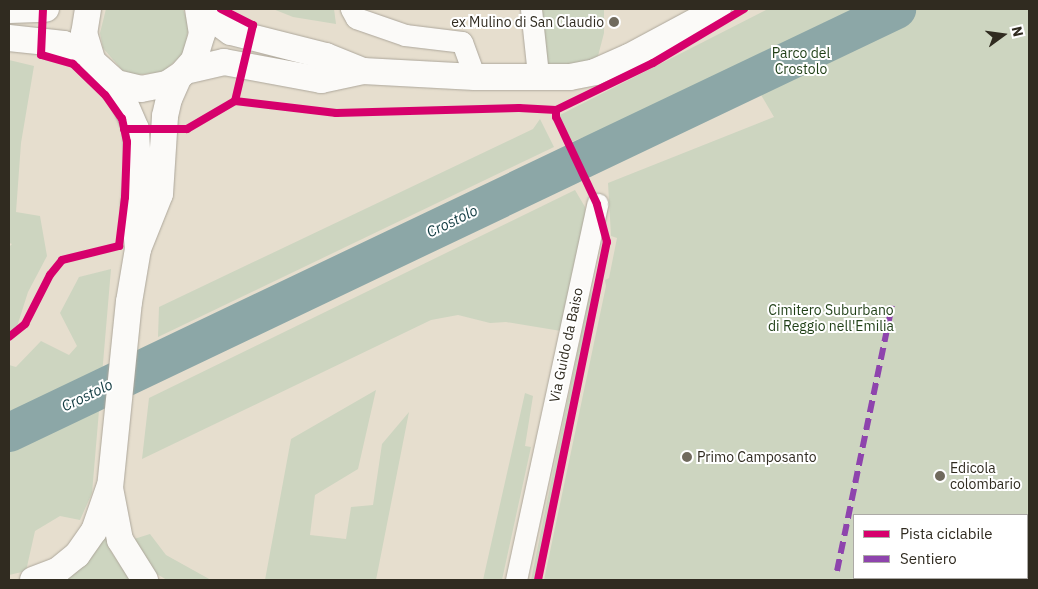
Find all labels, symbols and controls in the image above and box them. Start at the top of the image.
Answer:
north arrow [978,10,1028,60]
place label: ex Mulino di San Claudio [451,14,604,30]
marker: ex Mulino di San Claudio [608,16,620,28]
text: N [1008,24,1028,38]
park label: Parco del Crostolo [772,45,830,78]
water label: Crostolo [423,201,481,241]
street label: Via Guido da Baiso [546,286,586,404]
park label: Cimitero Suburbano di Reggio nell'Emilia [768,302,894,334]
water label: Crostolo [58,375,116,415]
place label: Primo Camposanto [697,449,817,465]
marker: Primo Camposanto [681,451,693,463]
place label: Edicola colombario [950,460,1021,492]
marker: Edicola colombario [934,470,946,482]
legend [853,514,1028,579]
text: Pista ciclabile [900,524,993,543]
text: Sentiero [900,549,957,568]

